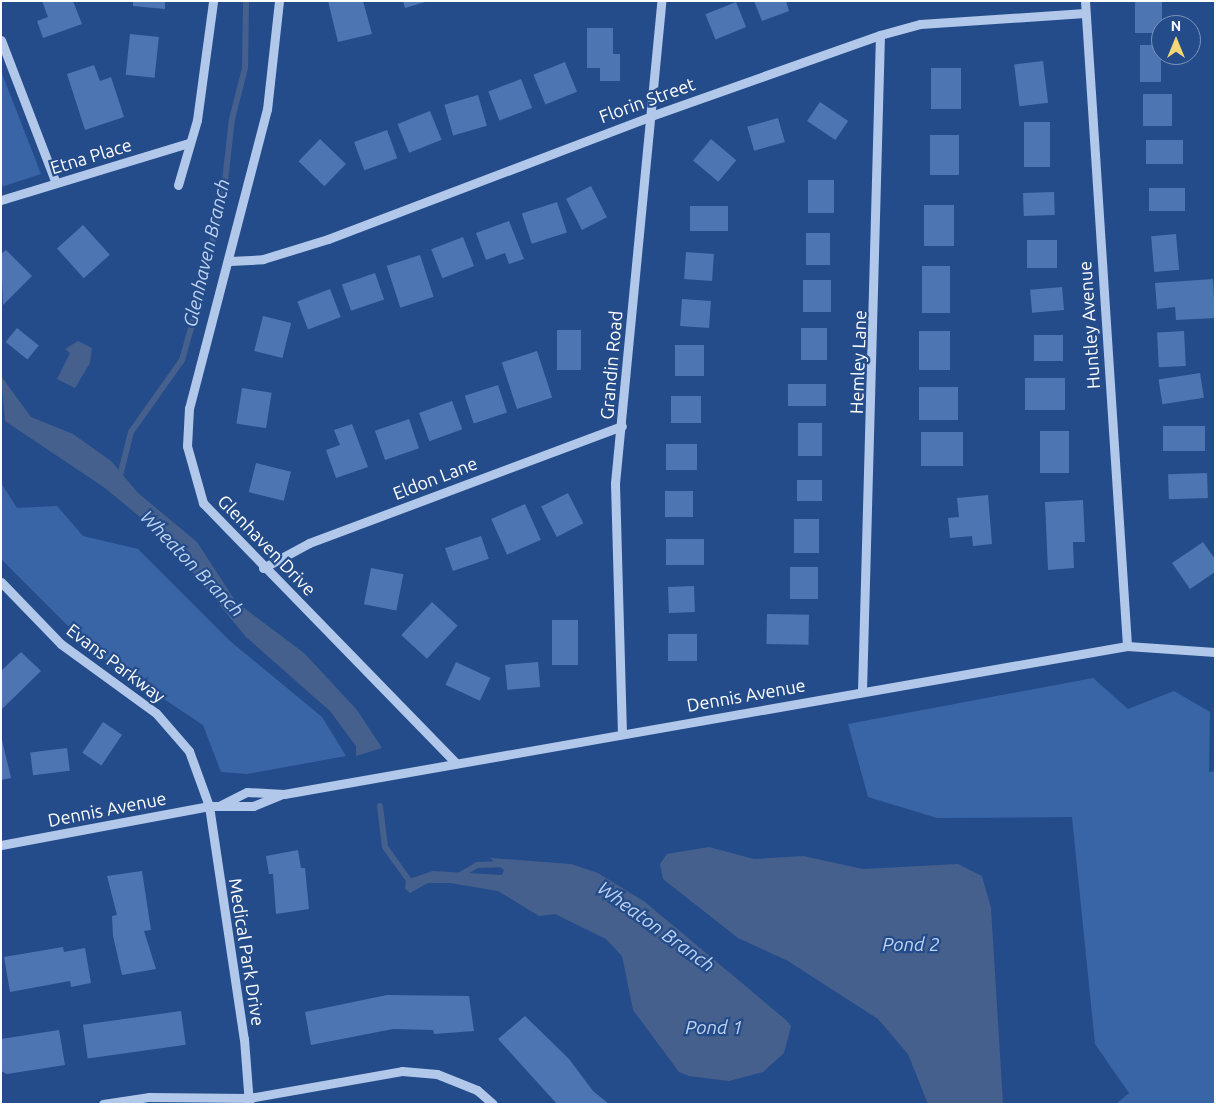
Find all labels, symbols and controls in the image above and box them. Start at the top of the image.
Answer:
north arrow [1151,15,1201,65]
text: N [1171,18,1181,34]
street label: Florin Street [596,73,698,127]
street label: Etna Place [48,133,134,179]
water label: Glenhaven Branch [179,177,235,329]
street label: Huntley Avenue [1074,260,1104,390]
street label: Grandin Road [595,310,627,420]
street label: Hemley Lane [845,310,871,414]
street label: Eldon Lane [390,452,480,504]
street label: Glenhaven Drive [213,490,321,600]
water label: Wheaton Branch [136,506,248,622]
street label: Evans Parkway [62,619,170,707]
street label: Dennis Avenue [685,674,807,716]
street label: Dennis Avenue [46,787,168,831]
street label: Medical Park Drive [225,877,269,1027]
water label: Wheaton Branch [593,877,719,977]
water label: Pond 2 [882,934,940,956]
water label: Pond 1 [685,1017,743,1039]

